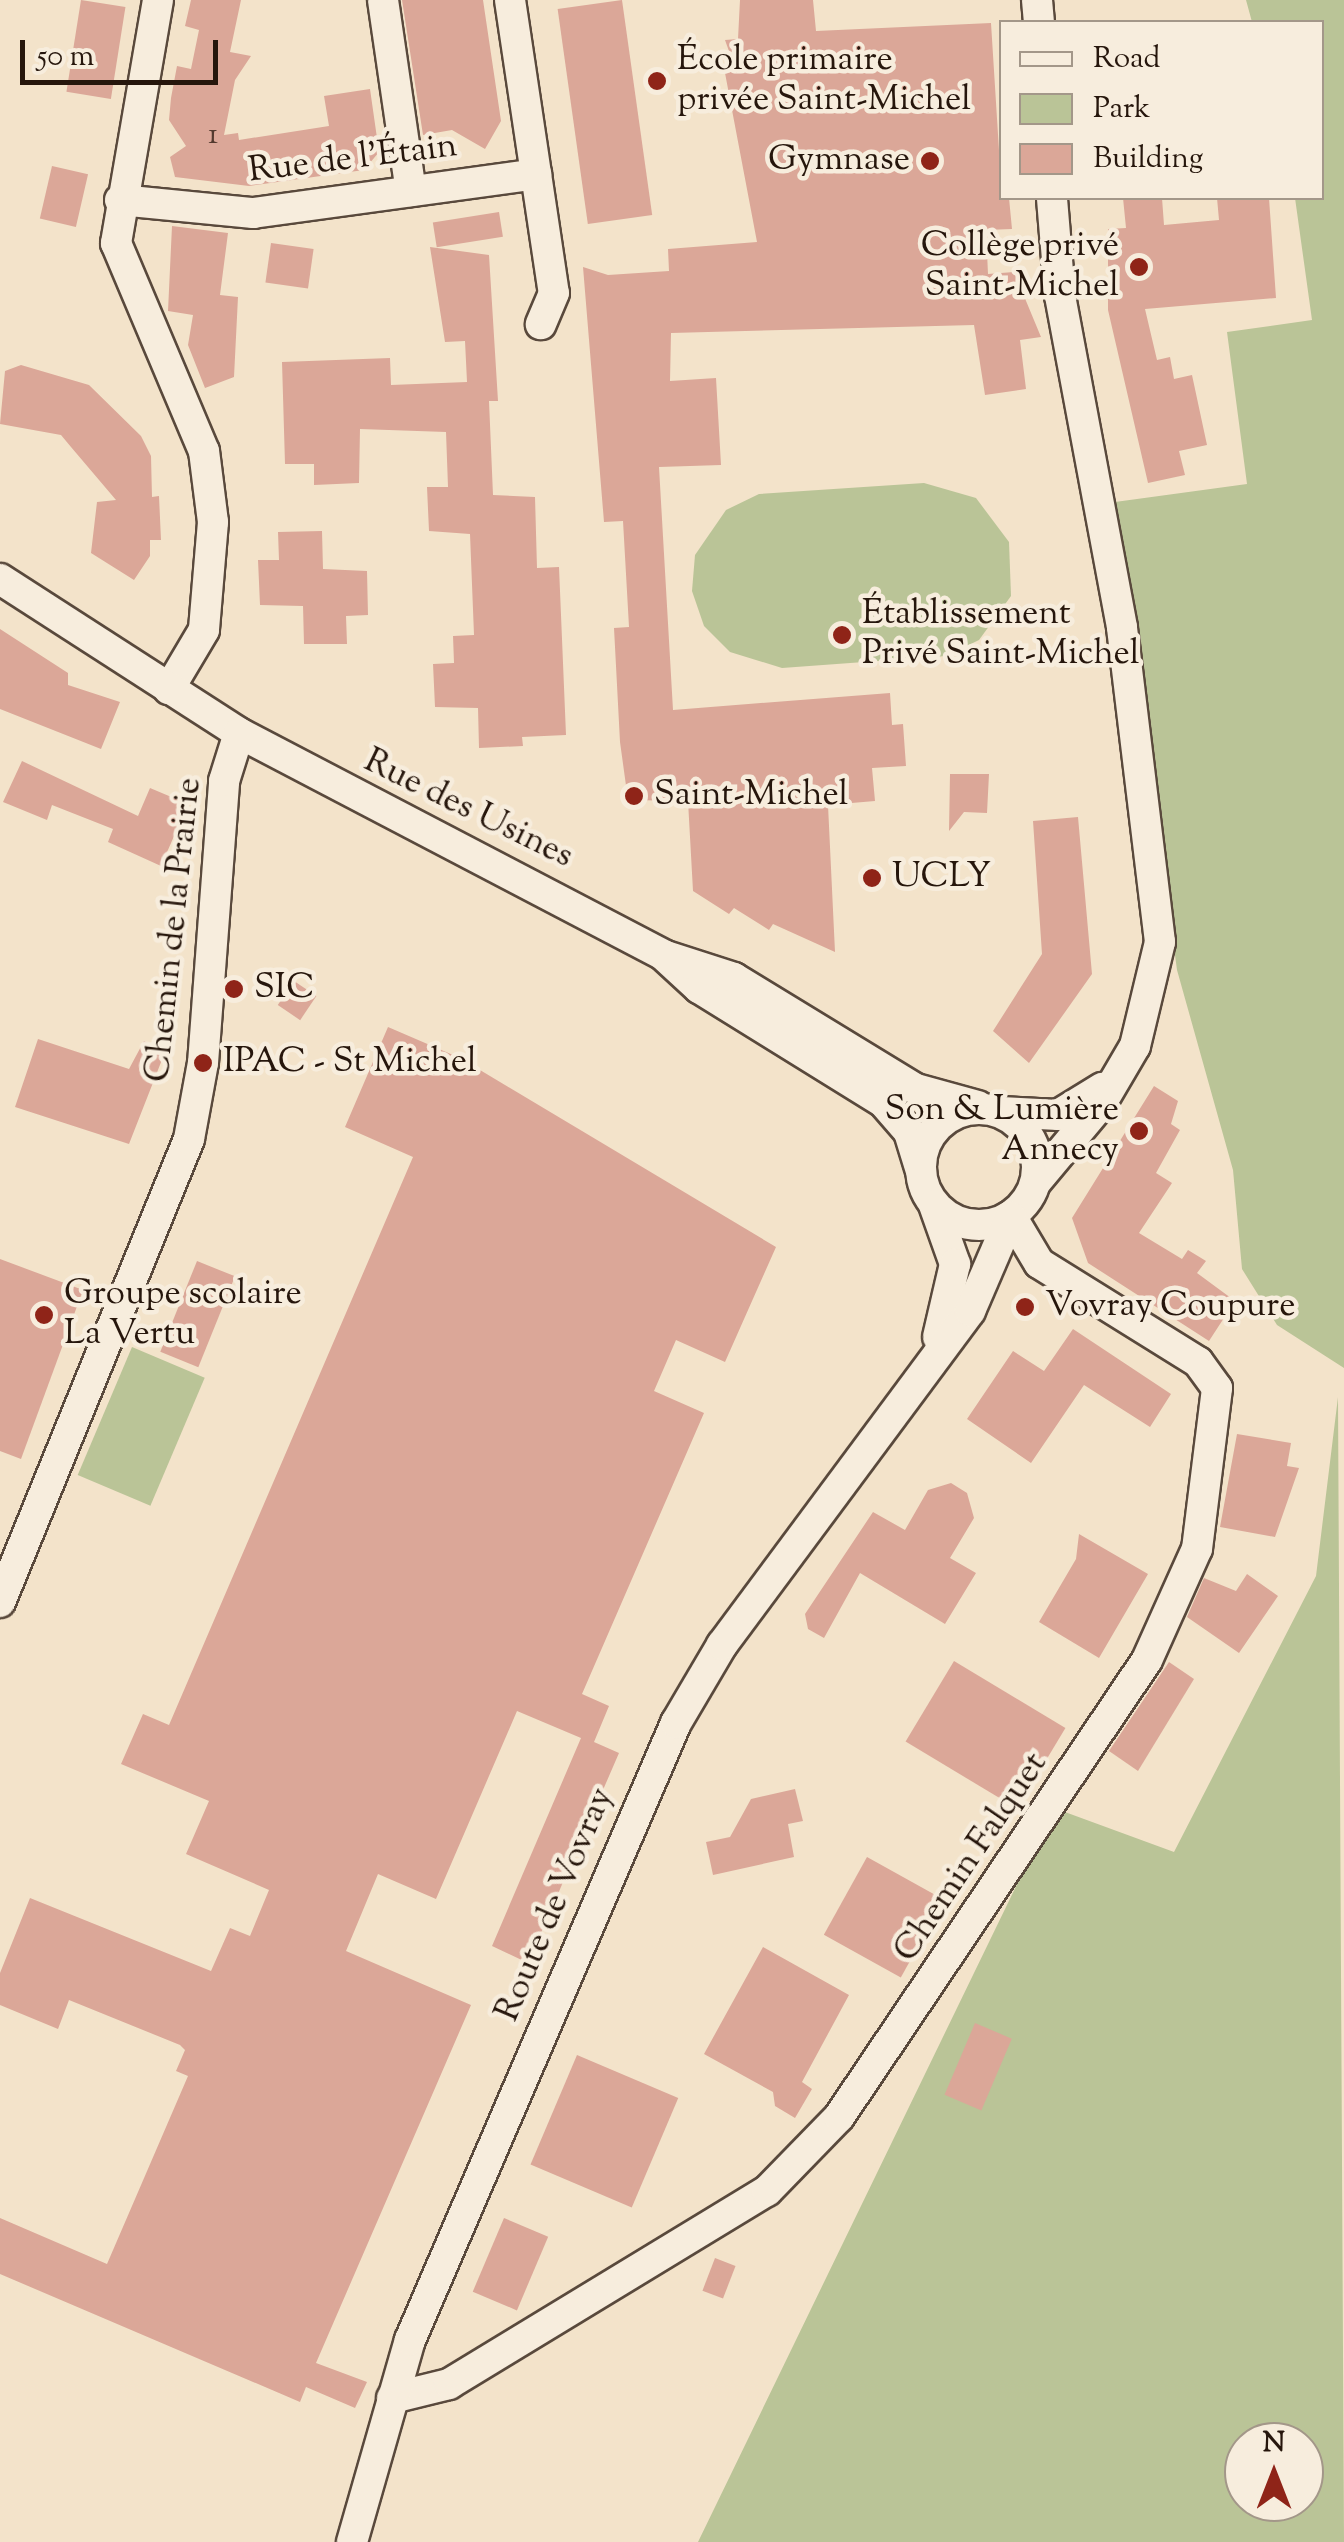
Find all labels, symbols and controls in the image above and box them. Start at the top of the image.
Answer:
scale bar [25,20,222,82]
legend [999,20,1324,200]
text: 50 m [37,36,94,79]
text: Road [1093,38,1160,81]
place label: École primaire privée Saint-Michel [677,40,971,122]
marker: École primaire privée Saint-Michel [646,70,668,92]
text: Park [1093,88,1150,131]
house number: 1 [208,118,218,154]
street label: Rue de l'Étain [246,126,460,194]
text: Building [1093,138,1203,181]
place label: Gymnase [768,140,910,182]
marker: Gymnase [919,150,941,172]
place label: Collège privé Saint-Michel [921,226,1119,308]
marker: Collège privé Saint-Michel [1128,256,1150,278]
place label: Établissement Privé Saint-Michel [862,594,1139,676]
marker: Établissement Privé Saint-Michel [831,624,853,646]
street label: Rue des Usines [357,741,579,879]
place label: Saint-Michel [654,775,848,817]
street label: Chemin de la Prairie [138,776,212,1084]
marker: Saint-Michel [623,785,645,807]
place label: UCLY [892,857,991,899]
marker: UCLY [861,867,883,889]
place label: SIC [254,968,315,1010]
marker: SIC [223,978,245,1000]
place label: IPAC - St Michel [223,1042,477,1084]
marker: IPAC - St Michel [192,1052,214,1074]
place label: Son & Lumière Annecy [885,1090,1119,1172]
marker: Son & Lumière Annecy [1128,1120,1150,1142]
place label: Groupe scolaire La Vertu [64,1274,302,1356]
place label: Vovray Coupure [1045,1286,1295,1328]
marker: Vovray Coupure [1014,1296,1036,1318]
marker: Groupe scolaire La Vertu [33,1304,55,1326]
street label: Chemin Falquet [886,1745,1058,1971]
street label: Route de Vovray [488,1782,624,2028]
north arrow [1224,2422,1324,2522]
text: N [1263,2424,1285,2464]

